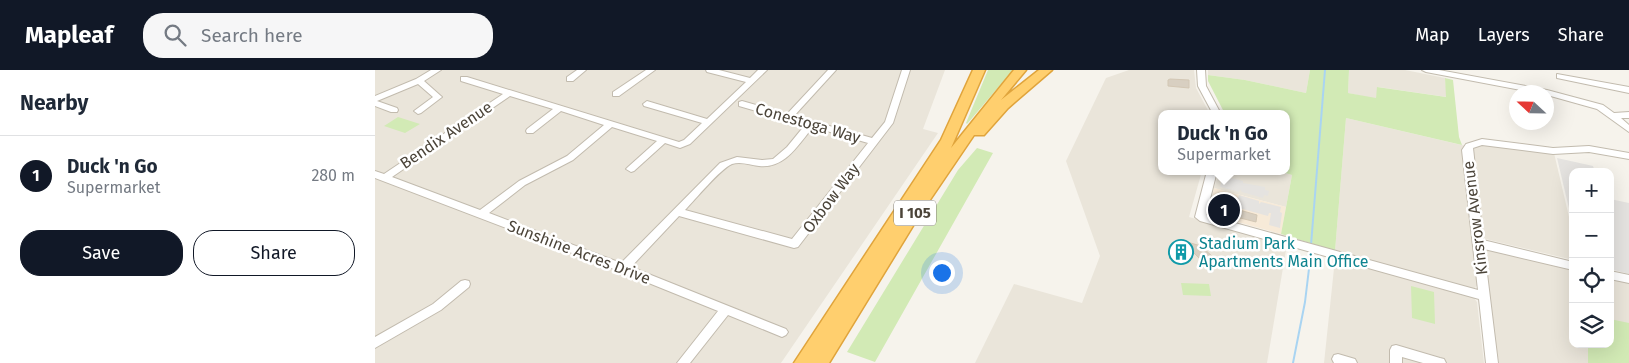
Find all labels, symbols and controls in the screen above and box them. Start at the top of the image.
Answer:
search box [143,13,493,58]
text: Mapleaf [25,21,113,49]
icon: search [161,21,189,49]
text: Search here [201,24,303,47]
text: Map [1415,24,1450,46]
text: Layers [1478,24,1530,46]
text: Share [1558,24,1604,46]
north arrow [1509,85,1554,130]
text: Nearby [20,90,88,116]
street label: Bendix Avenue [396,97,496,173]
street label: Conestoga Way [753,99,863,147]
popup [1158,110,1290,175]
text: Duck 'n Go [1177,122,1268,145]
text: Supermarket [1177,145,1271,164]
text: Duck 'n Go [67,155,158,178]
street label: Oxbow Way [799,159,863,237]
street label: Kinsrow Avenue [1459,160,1491,276]
text: 1 [32,166,40,185]
text: 280 m [311,166,355,185]
map controls [1569,168,1614,348]
button: + [1569,168,1614,213]
text: Supermarket [67,178,161,197]
pin: 1 [1208,191,1240,229]
road number: I 105 [894,200,936,226]
button: − [1569,213,1614,258]
street label: Sunshine Acres Drive [505,216,653,288]
button: Save [20,230,183,276]
button: Share [193,230,355,276]
place label: Stadium Park Apartments Main Office [1199,234,1368,271]
building icon: Stadium Park Apartments Main Office [1168,239,1194,265]
button: locate [1569,258,1614,303]
your location [929,260,955,286]
button: layers [1569,303,1614,348]

